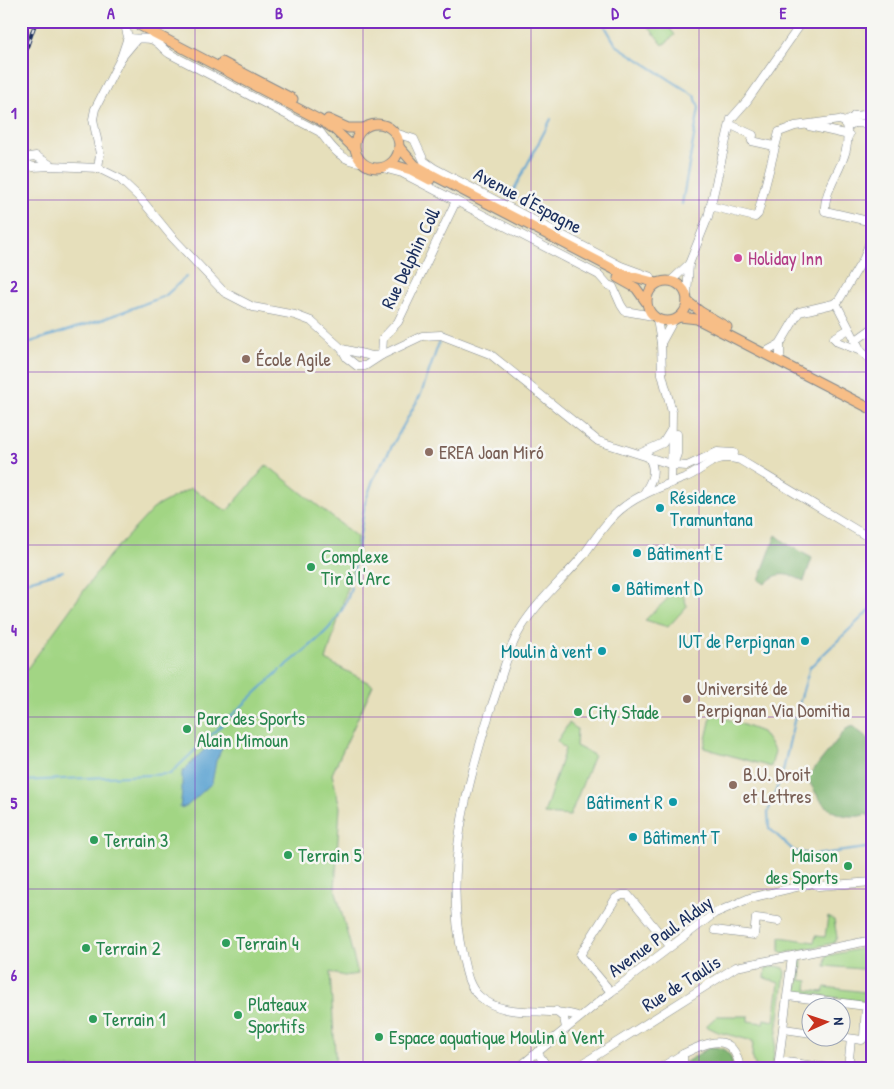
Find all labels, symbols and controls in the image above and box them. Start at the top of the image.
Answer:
text: A [107,2,115,24]
text: B [275,2,283,24]
text: C [443,2,452,24]
text: D [611,2,619,24]
text: E [779,2,787,24]
text: 1 [11,102,17,124]
street label: Avenue d'Espagne [469,161,587,240]
street label: Rue Delphin Coll [374,202,446,313]
place label: Holiday Inn [748,245,823,271]
marker: Holiday Inn [732,252,744,264]
text: 2 [10,275,18,297]
place label: École Agile [256,346,331,372]
marker: École Agile [240,353,252,365]
place label: EREA Joan Miró [439,439,544,465]
marker: EREA Joan Miró [423,446,435,458]
text: 3 [10,447,18,469]
place label: Résidence Tramuntana [670,484,753,532]
marker: Résidence Tramuntana [654,502,666,514]
place label: Bâtiment E [647,540,724,566]
place label: Complexe Tir à l'Arc [321,543,390,591]
marker: Bâtiment E [631,547,643,559]
marker: Complexe Tir à l'Arc [305,561,317,573]
place label: Bâtiment D [626,575,703,601]
marker: Bâtiment D [610,582,622,594]
text: 4 [11,619,17,641]
place label: IUT de Perpignan [678,628,795,654]
marker: IUT de Perpignan [799,635,811,647]
place label: Moulin à vent [501,638,592,664]
marker: Moulin à vent [596,645,608,657]
place label: Université de Perpignan Via Domitia [697,675,850,723]
marker: Université de Perpignan Via Domitia [681,693,693,705]
place label: City Stade [588,699,660,725]
place label: Parc des Sports Alain Mimoun [197,705,305,753]
marker: City Stade [572,706,584,718]
marker: Parc des Sports Alain Mimoun [181,723,193,735]
place label: B.U. Droit et Lettres [743,761,811,809]
marker: B.U. Droit et Lettres [727,779,739,791]
place label: Bâtiment R [587,789,663,815]
text: 5 [11,792,18,814]
marker: Bâtiment R [667,796,679,808]
place label: Bâtiment T [643,824,721,850]
place label: Terrain 3 [104,827,168,853]
marker: Bâtiment T [627,831,639,843]
marker: Terrain 3 [88,834,100,846]
place label: Terrain 5 [298,842,362,868]
place label: Maison des Sports [766,842,838,890]
marker: Terrain 5 [282,849,294,861]
marker: Maison des Sports [842,860,854,872]
street label: Avenue Paul Alduy [602,889,718,983]
place label: Terrain 4 [236,930,299,956]
place label: Terrain 2 [96,935,161,961]
marker: Terrain 4 [220,937,232,949]
marker: Terrain 2 [80,942,92,954]
street label: Rue de Taulis [637,949,725,1017]
text: 6 [11,964,18,986]
place label: Plateaux Sportifs [248,991,307,1039]
north arrow [802,996,852,1046]
place label: Terrain 1 [103,1006,166,1032]
marker: Plateaux Sportifs [232,1009,244,1021]
marker: Terrain 1 [87,1013,99,1025]
text: N [830,1017,849,1026]
place label: Espace aquatique Moulin à Vent [389,1024,604,1050]
marker: Espace aquatique Moulin à Vent [373,1031,385,1043]

